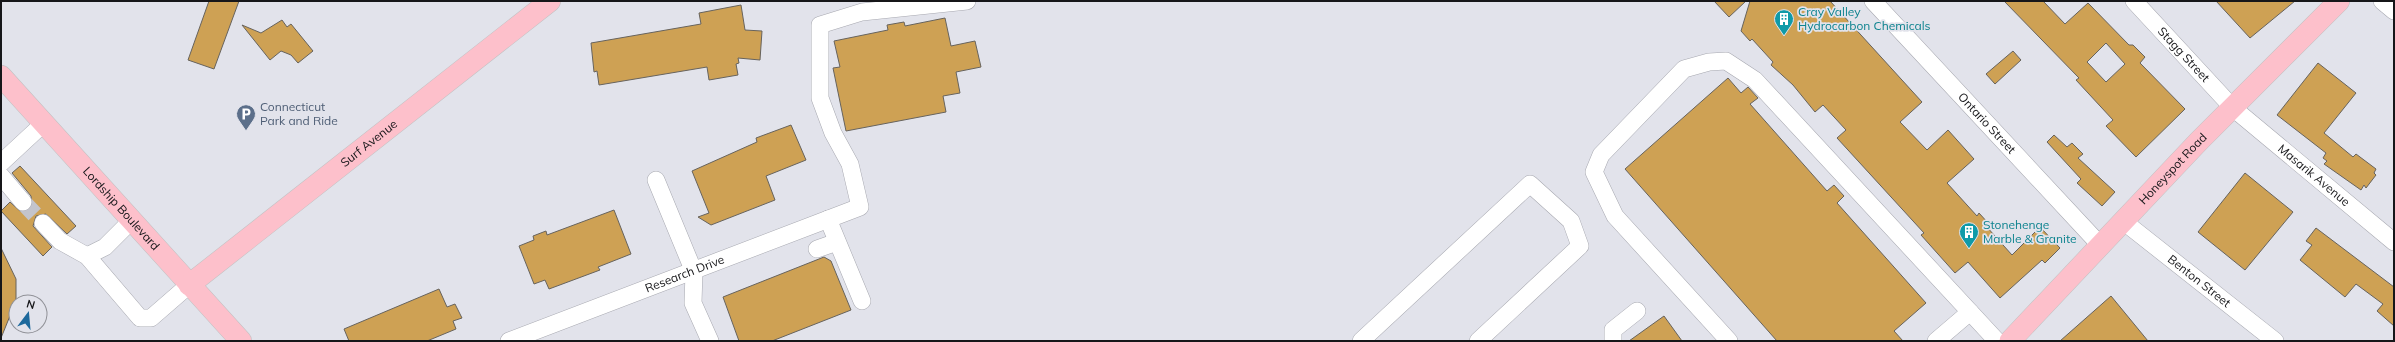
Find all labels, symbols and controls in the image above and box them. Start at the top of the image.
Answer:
place label: Cray Valley Hydrocarbon Chemicals [1798,4,1931,33]
building icon: Cray Valley Hydrocarbon Chemicals [1773,8,1795,36]
street label: Stagg Street [2155,24,2213,85]
street label: Ontario Street [1955,89,2019,157]
place label: Connecticut Park and Ride [260,99,338,128]
parking icon: Connecticut Park and Ride [235,103,257,131]
street label: Surf Avenue [337,116,400,170]
street label: Honeyspot Road [2135,130,2210,207]
street label: Masarik Avenue [2275,141,2353,209]
street label: Lordship Boulevard [80,164,163,253]
place label: Stonehenge Marble & Granite [1983,217,2077,246]
building icon: Stonehenge Marble & Granite [1958,221,1980,249]
street label: Benton Street [2165,251,2234,310]
street label: Research Drive [643,252,726,295]
north arrow [8,294,48,334]
text: N [25,297,37,312]

